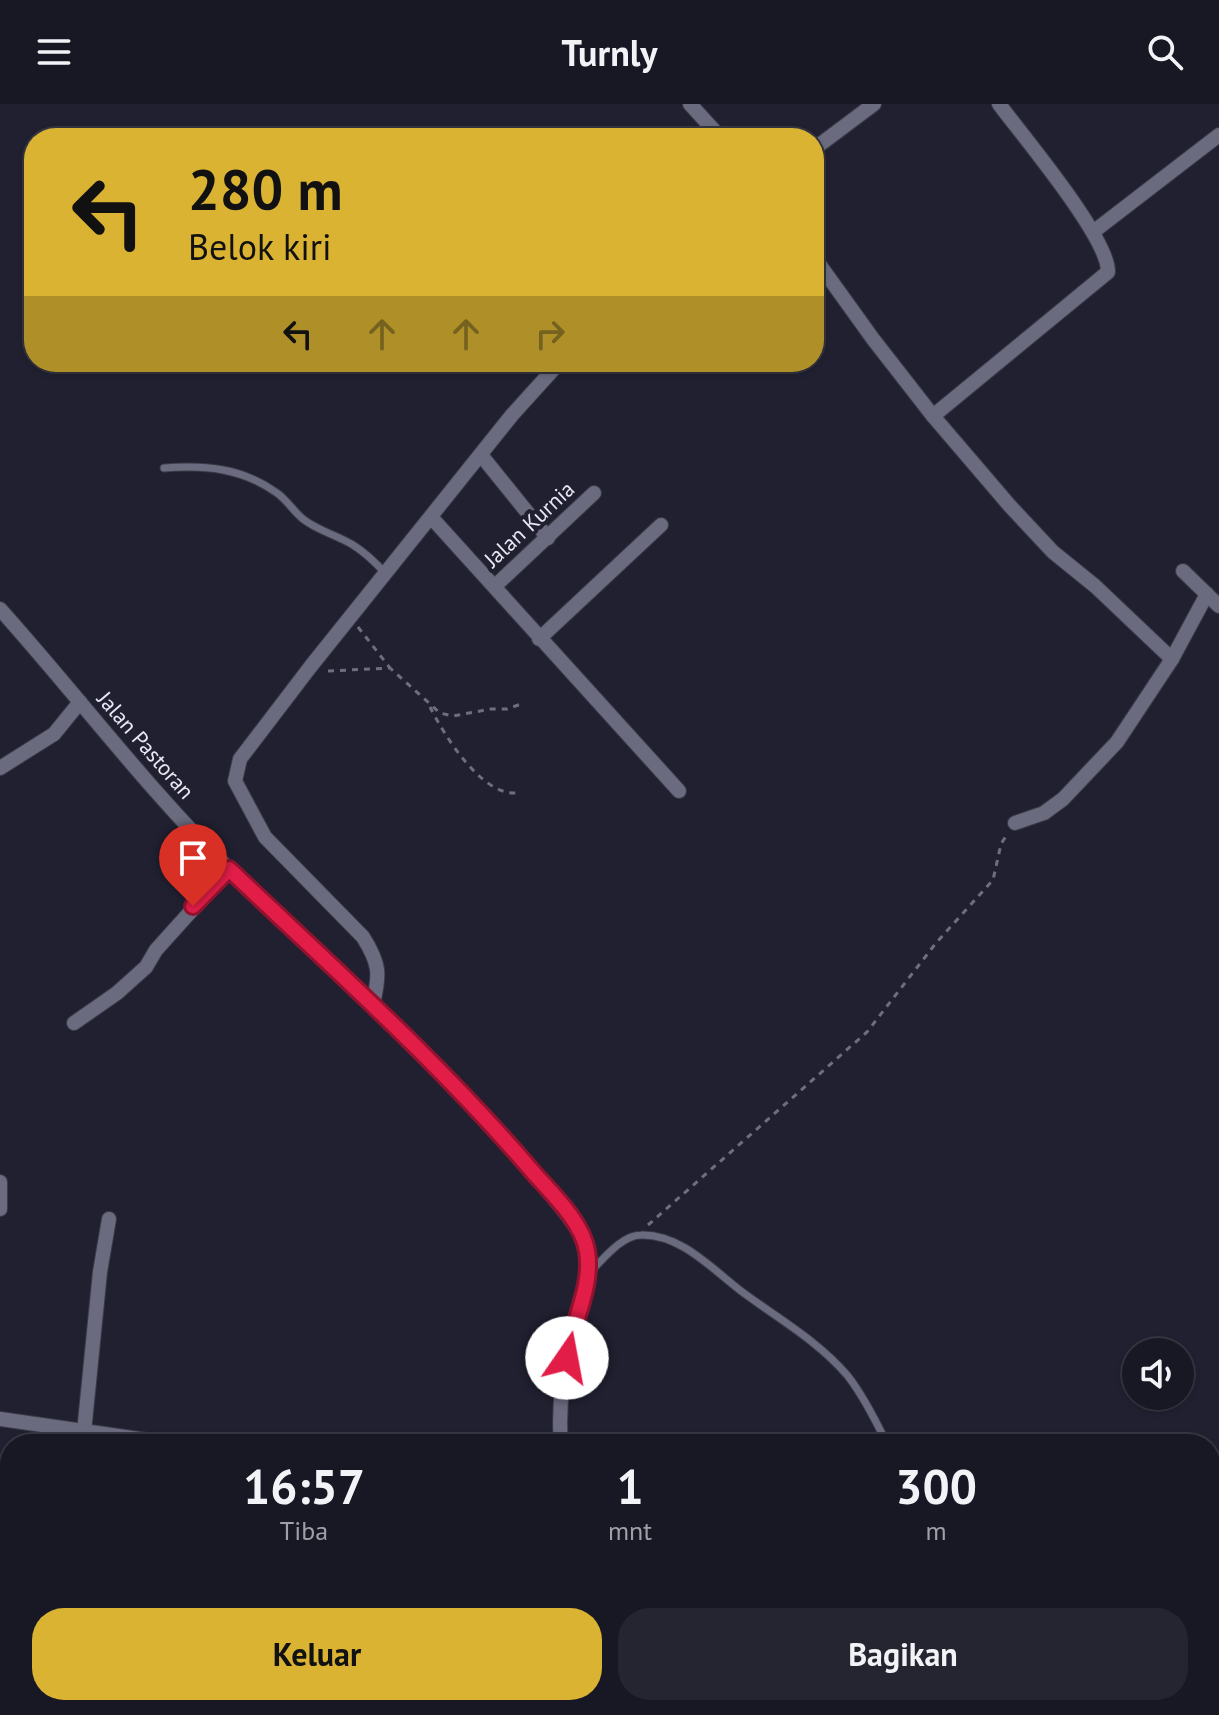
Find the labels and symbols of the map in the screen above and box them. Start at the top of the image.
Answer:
street label: Jalan Kurnia [477,475,580,574]
street label: Jalan Pastoran [91,685,200,805]
pin [159,824,227,906]
position arrow [525,1316,609,1400]

